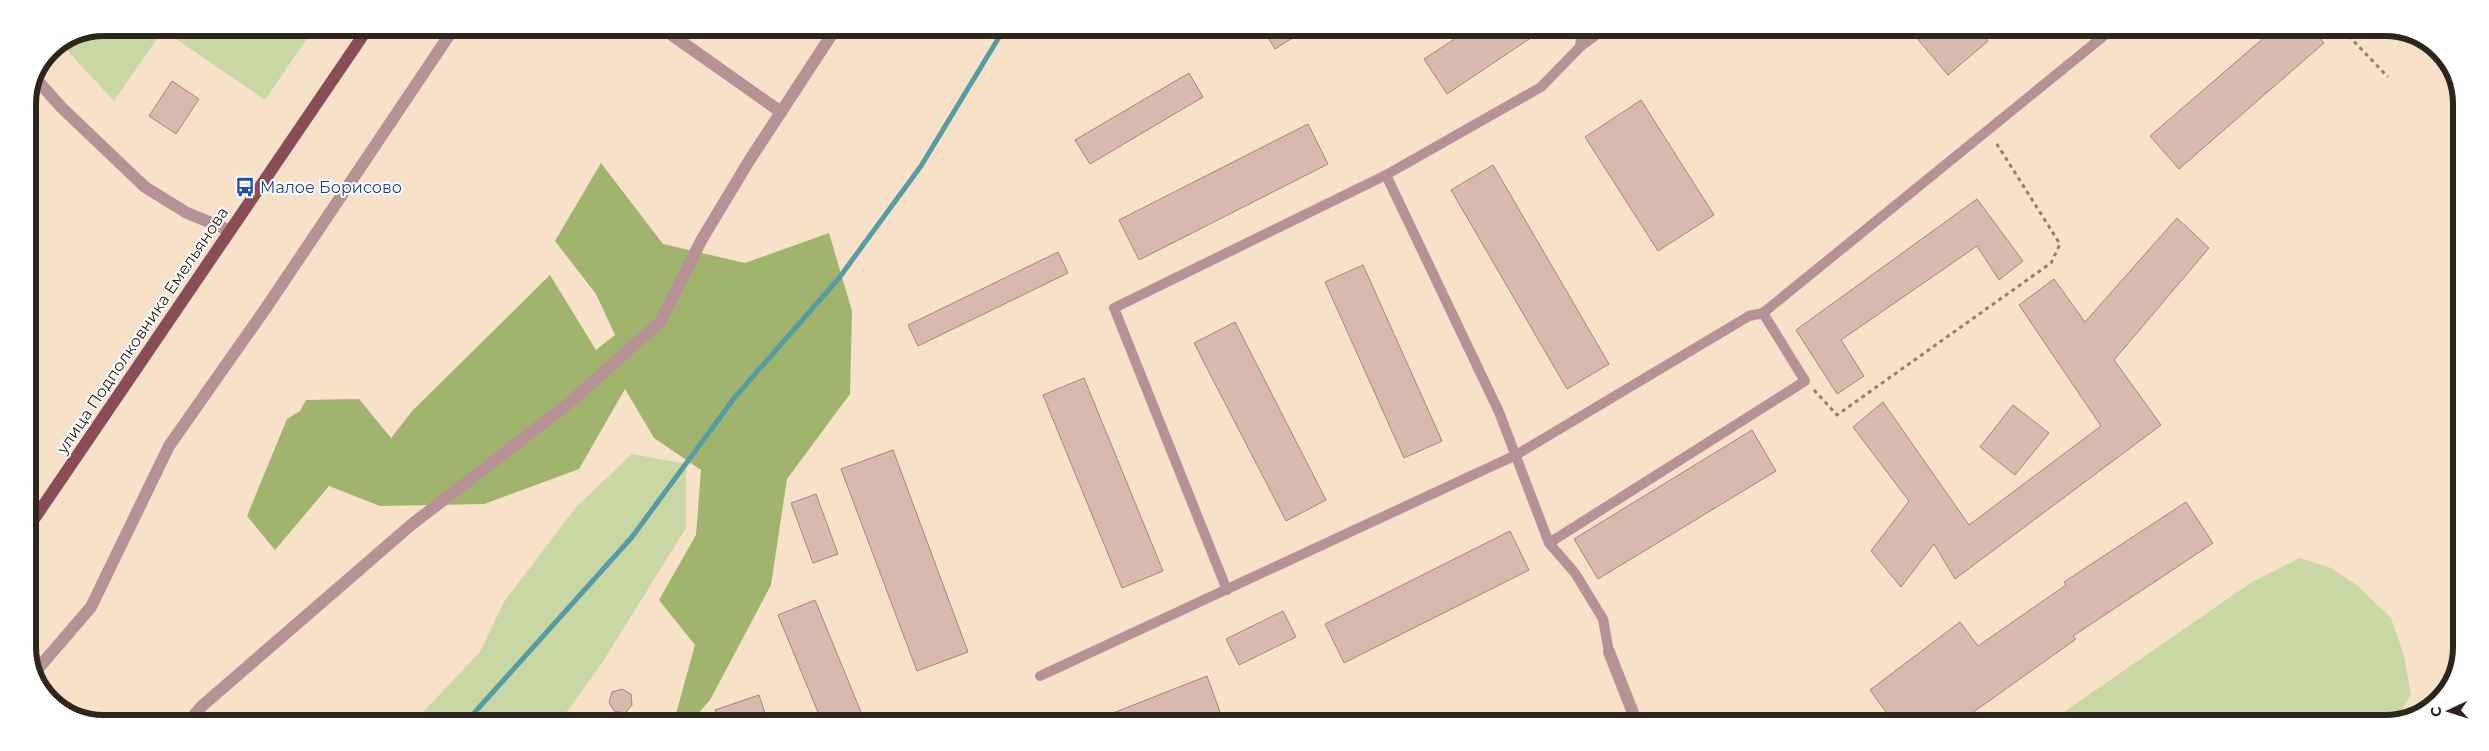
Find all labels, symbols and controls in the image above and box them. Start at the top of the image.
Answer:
bus stop icon: Малое Борисово [234,176,256,198]
place label: Малое Борисово [260,178,402,197]
street label: улица Подполковника Емельянова [52,203,232,458]
north arrow [2424,686,2474,736]
text: С [2427,706,2445,718]

